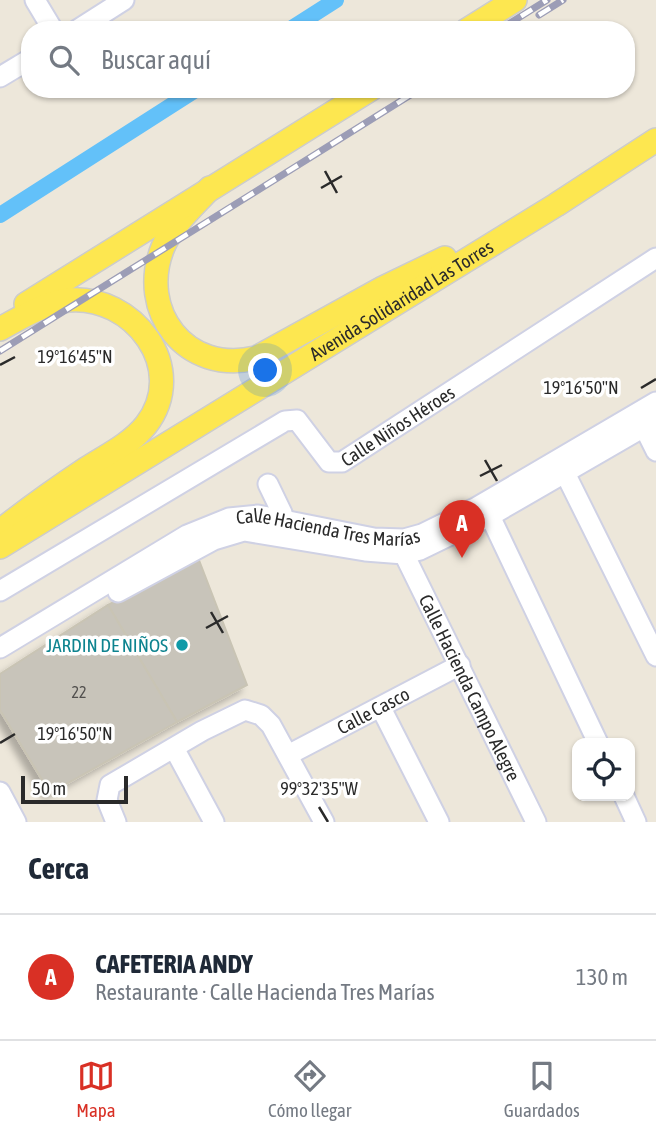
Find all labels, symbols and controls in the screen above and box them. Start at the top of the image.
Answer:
search box [21,21,635,98]
icon: search [45,41,83,79]
text: Buscar aquí [101,45,211,75]
street label: Avenida Solidaridad Las Torres [305,235,497,365]
text: 19°16'45"N [37,346,113,367]
your location [248,353,282,387]
text: 19°16'50"N [543,377,619,398]
street label: Calle Niños Héroes [337,381,459,471]
pin: A [439,500,485,558]
street label: Calle Hacienda Tres Marías [235,504,422,550]
street label: Calle Hacienda Campo Alegre [415,591,525,785]
place label: JARDIN DE NIÑOS [46,634,168,656]
marker: JARDIN DE NIÑOS [174,637,190,653]
street label: Calle Casco [333,682,413,738]
house number: 22 [71,683,87,701]
text: 19°16'50"N [37,723,113,744]
map controls [572,738,635,801]
button: locate [572,738,635,801]
scale bar [21,773,128,805]
text: 50 m [32,777,66,799]
text: 99°32'35"W [280,778,358,799]
text: Cerca [28,851,89,885]
text: CAFETERIA ANDY [95,949,253,979]
text: A [45,964,57,990]
text: 130 m [576,964,628,990]
text: Restaurante · Calle Hacienda Tres Marías [95,979,435,1005]
tab: Mapa [76,1057,116,1121]
tab: Cómo llegar [268,1057,351,1121]
tab: Guardados [504,1057,580,1121]

